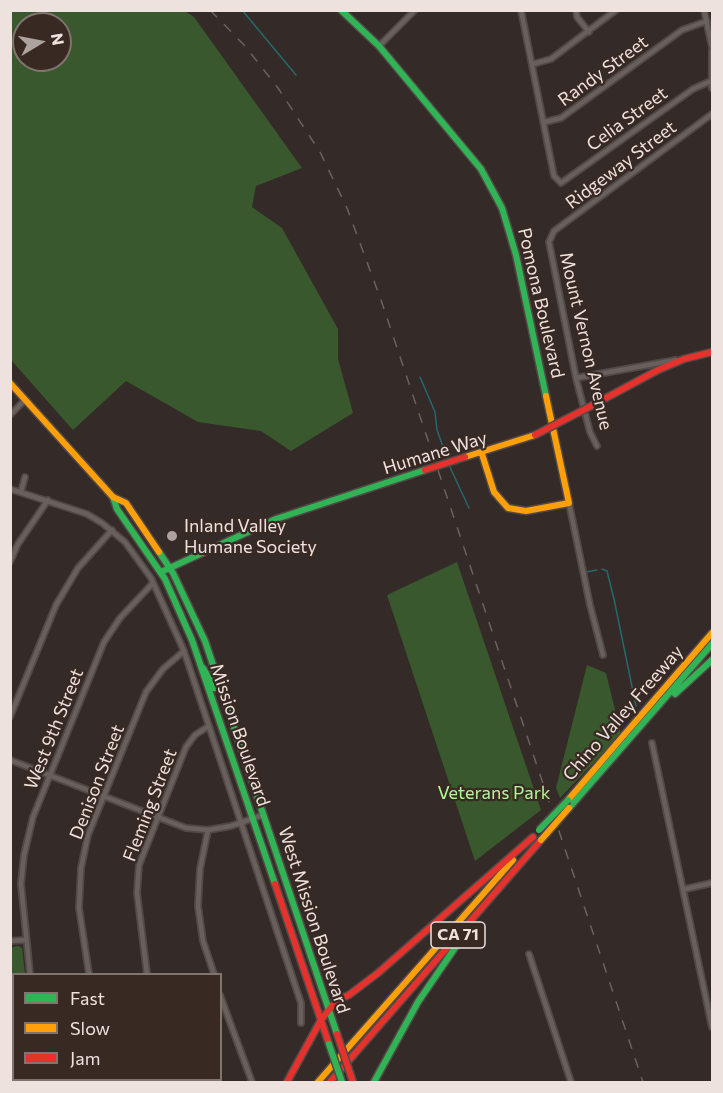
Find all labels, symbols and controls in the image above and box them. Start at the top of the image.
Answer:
north arrow [12,12,72,72]
street label: Randy Street [554,31,652,111]
text: N [48,32,69,47]
street label: Celia Street [582,82,672,156]
street label: Ridgeway Street [561,116,681,214]
street label: Pomona Boulevard [513,226,569,380]
street label: Mount Vernon Avenue [555,250,617,432]
street label: Humane Way [380,427,490,479]
place label: Inland Valley Humane Society [184,515,317,558]
marker: Inland Valley Humane Society [165,529,179,543]
street label: Chino Valley Freeway [558,641,688,785]
street label: Mission Boulevard [205,661,275,809]
street label: West 9th Street [20,665,88,793]
street label: Denison Street [65,722,129,842]
street label: Fleming Street [119,746,181,864]
park label: Veterans Park [437,782,551,804]
street label: West Mission Boulevard [274,824,354,1016]
road number: CA 71 [431,922,485,948]
legend [12,973,222,1081]
text: Fast [70,987,105,1009]
text: Slow [70,1017,110,1039]
text: Jam [70,1047,100,1069]

